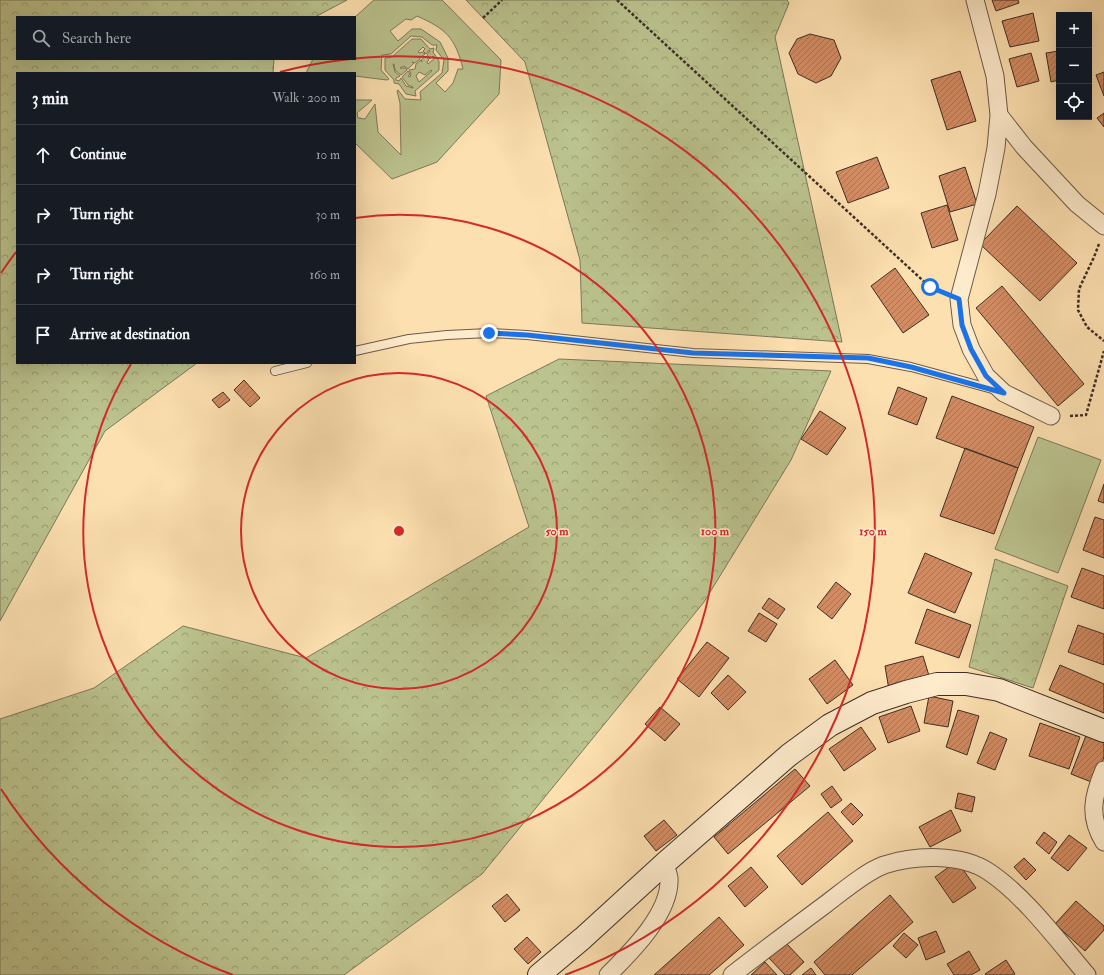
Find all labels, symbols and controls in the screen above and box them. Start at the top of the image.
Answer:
map controls [1056,12,1092,120]
button: + [1056,12,1092,48]
search box [16,16,356,60]
icon: search [30,27,52,49]
text: Search here [62,29,131,48]
button: − [1056,48,1092,84]
button: locate [1056,84,1092,120]
text: 3 min [32,88,69,109]
text: Walk · 200 m [272,90,340,106]
icon: ahead [32,144,54,166]
text: Continue [70,145,126,164]
text: 10 m [316,147,340,163]
icon: right [32,204,54,226]
text: Turn right [70,205,133,224]
text: 30 m [316,207,340,223]
icon: right [32,264,54,286]
text: Turn right [70,265,133,284]
text: 160 m [309,267,340,283]
route start [921,278,939,296]
icon: arrive [32,324,54,346]
route end [480,324,498,342]
text: Arrive at destination [70,325,190,344]
centre of rings [392,524,406,538]
text: 50 m [545,524,569,539]
text: 100 m [701,524,730,539]
text: 150 m [859,524,887,539]

